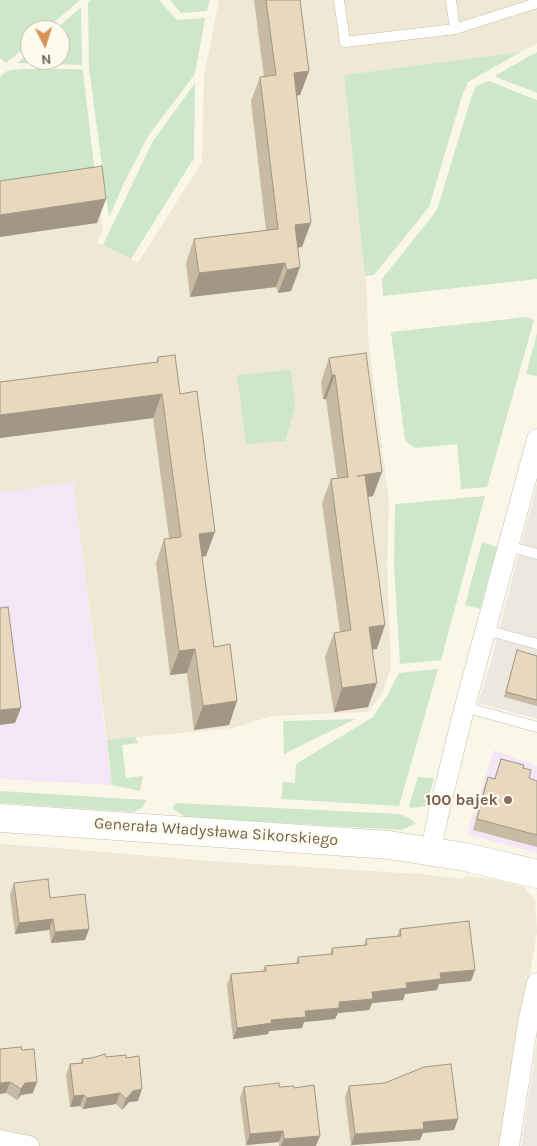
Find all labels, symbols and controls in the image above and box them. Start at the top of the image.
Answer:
north arrow [20,20,70,70]
text: N [41,51,52,68]
place label: 100 bajek [426,790,498,810]
marker: 100 bajek [502,794,514,806]
street label: Generała Władysława Sikorskiego [93,814,339,850]

